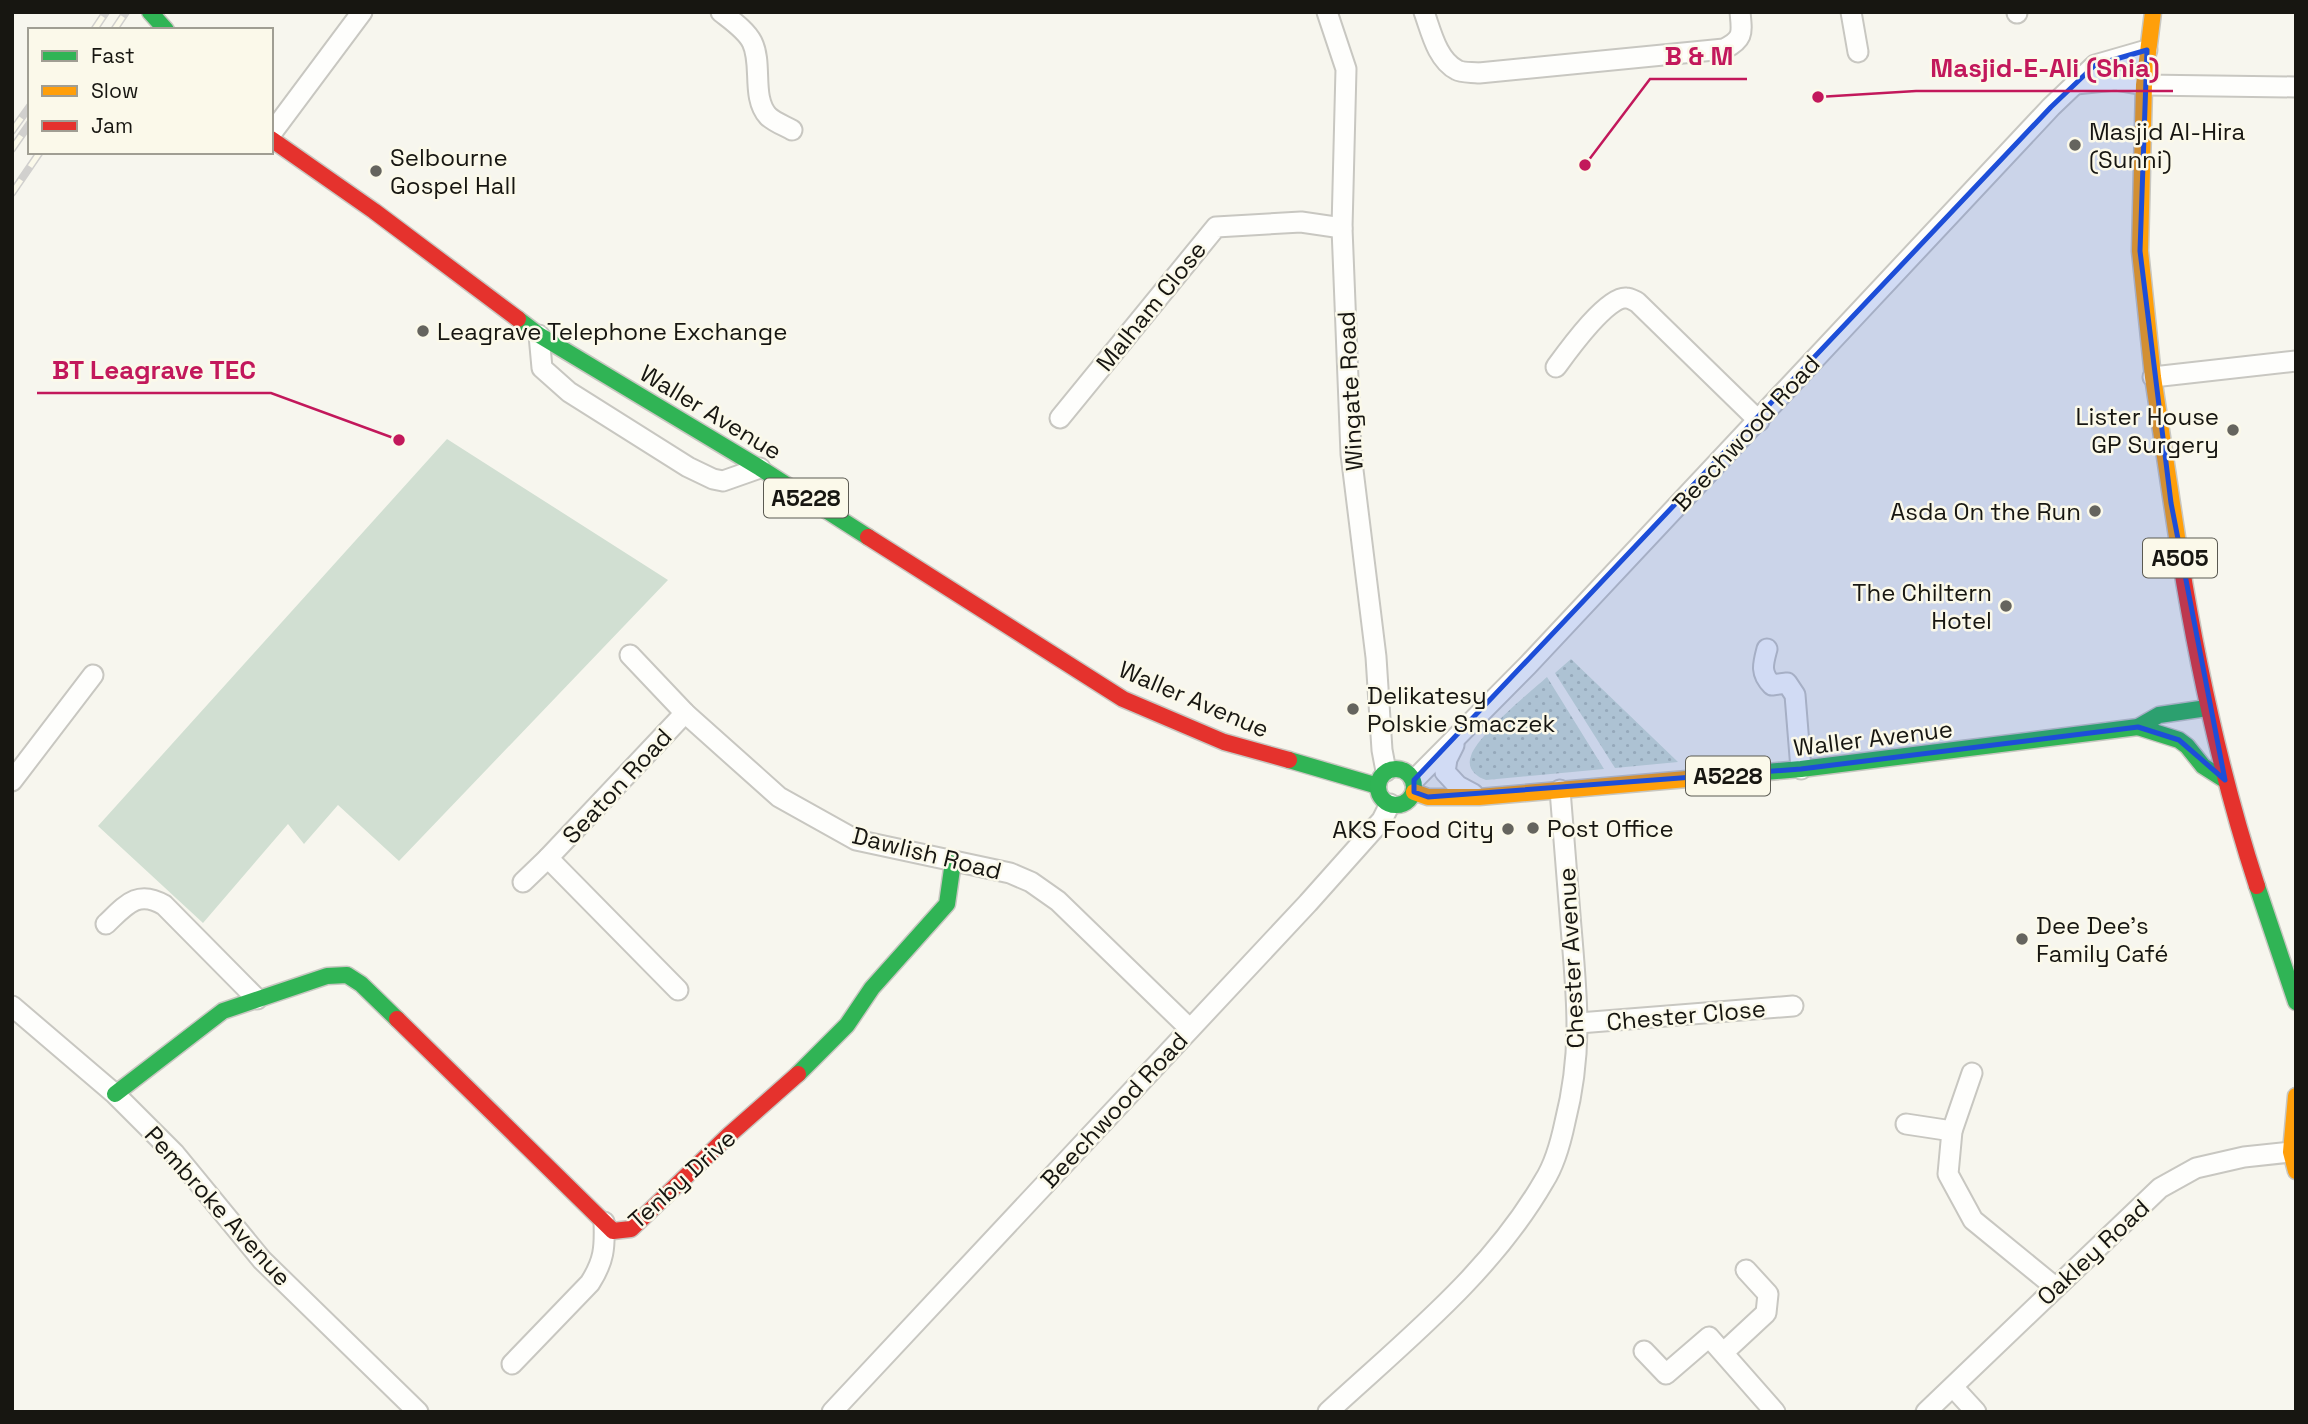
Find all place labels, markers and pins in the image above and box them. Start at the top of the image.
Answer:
callout: B & M [1650,32,1747,79]
callout: Masjid-E-Ali (Shia) [1916,44,2173,91]
place label: Masjid Al-Hira (Sunni) [2089,116,2245,175]
marker: Masjid Al-Hira (Sunni) [2067,137,2083,153]
place label: Selbourne Gospel Hall [390,142,516,201]
marker: Selbourne Gospel Hall [368,163,384,179]
place label: Leagrave Telephone Exchange [437,316,787,347]
marker: Leagrave Telephone Exchange [415,323,431,339]
callout: BT Leagrave TEC [37,346,271,393]
place label: Lister House GP Surgery [2075,401,2219,460]
marker: Lister House GP Surgery [2225,422,2241,438]
place label: Asda On the Run [1890,496,2081,527]
marker: Asda On the Run [2087,503,2103,519]
place label: The Chiltern Hotel [1852,577,1992,636]
marker: The Chiltern Hotel [1998,598,2014,614]
place label: Delikatesy Polskie Smaczek [1367,680,1556,739]
marker: Delikatesy Polskie Smaczek [1345,701,1361,717]
place label: Post Office [1547,813,1674,844]
place label: AKS Food City [1332,814,1494,845]
marker: Post Office [1525,820,1541,836]
marker: AKS Food City [1500,821,1516,837]
place label: Dee Dee's Family Café [2036,910,2169,969]
marker: Dee Dee's Family Café [2014,931,2030,947]

